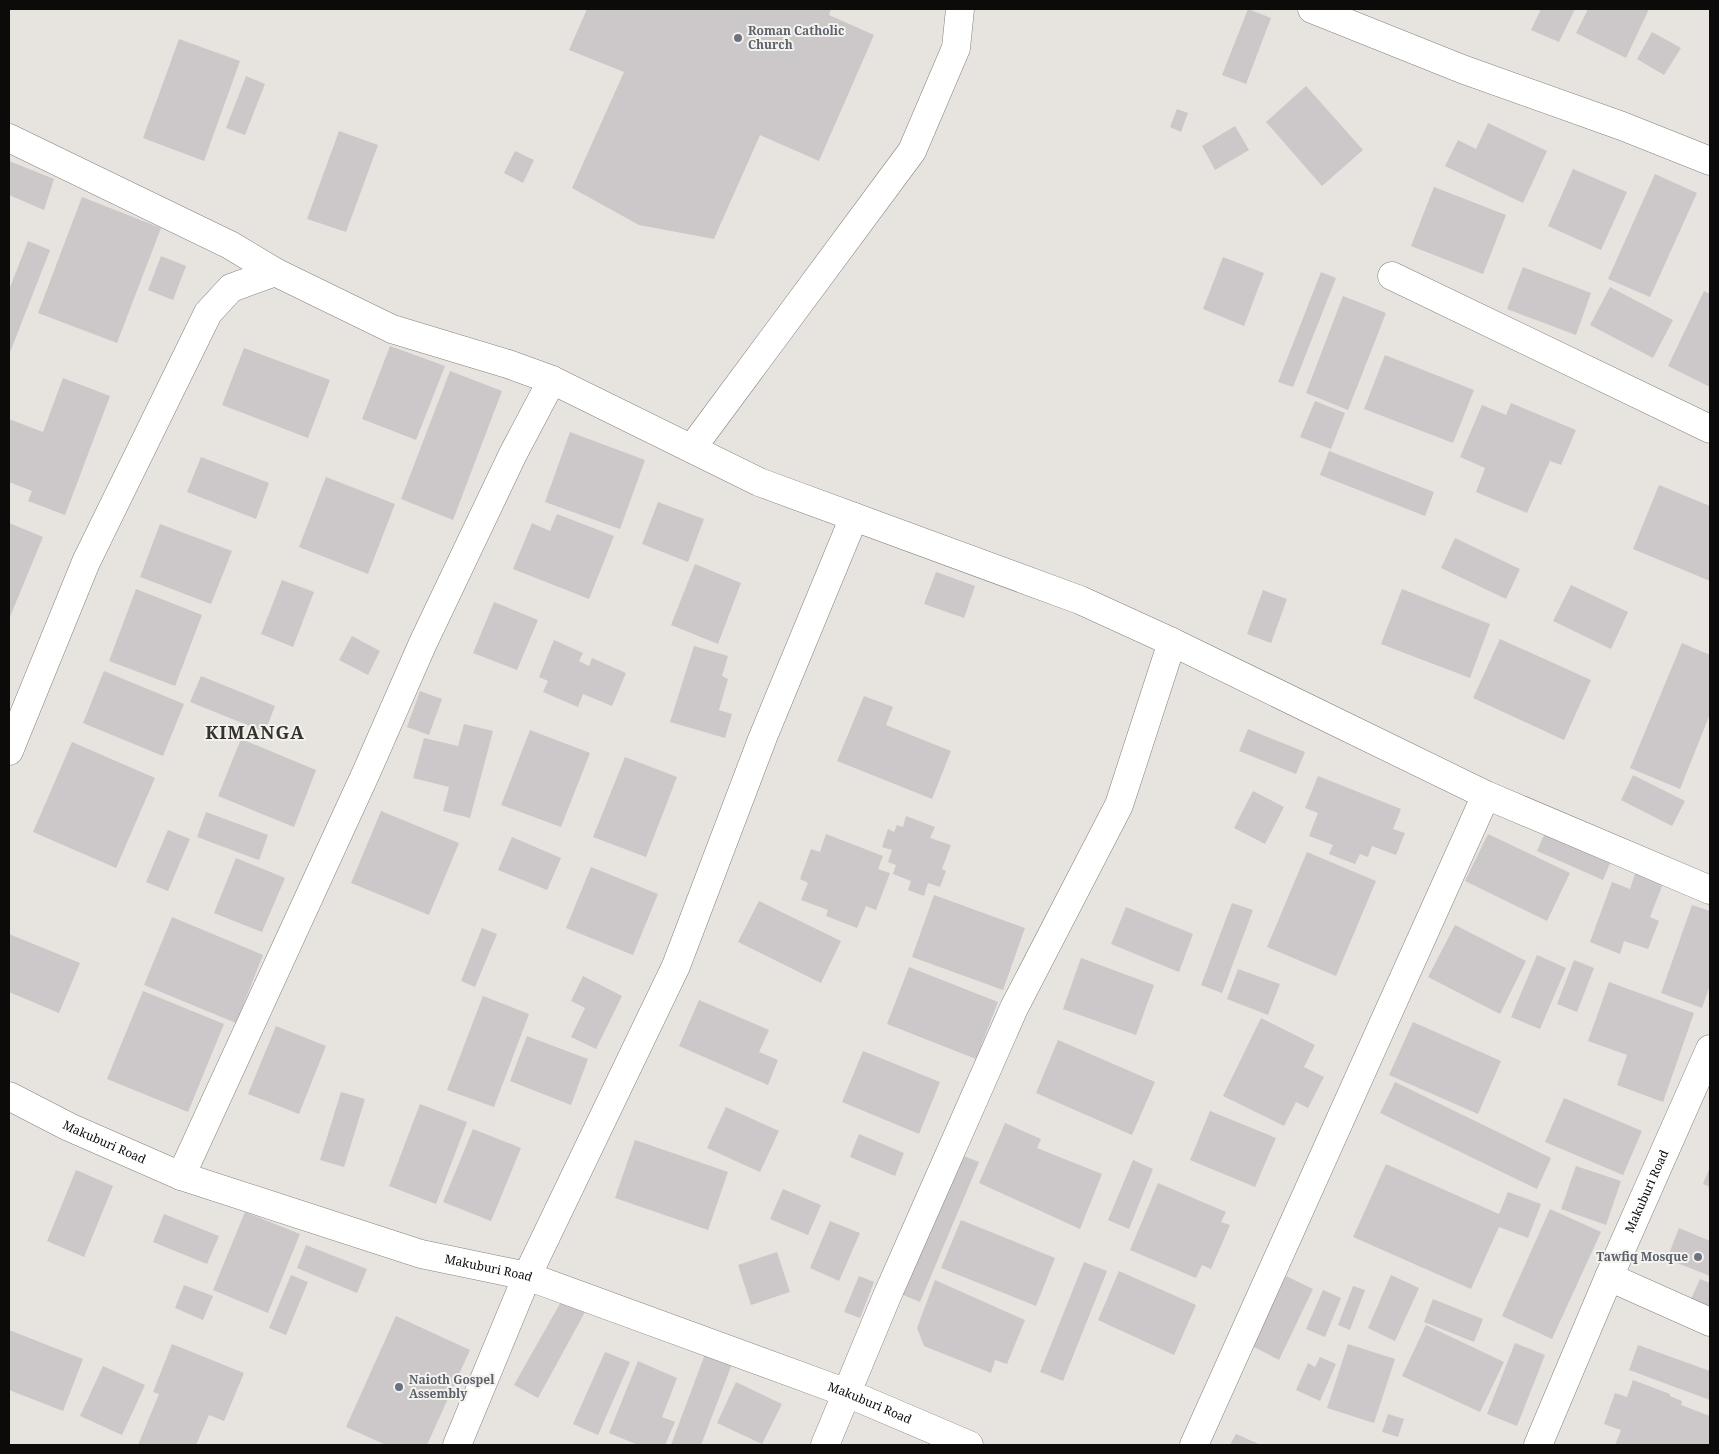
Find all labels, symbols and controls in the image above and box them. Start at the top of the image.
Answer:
place label: Roman Catholic Church [748,22,844,53]
marker: Roman Catholic Church [732,32,744,44]
district label: KIMANGA [205,720,305,744]
street label: Makuburi Road [60,1116,149,1168]
street label: Makuburi Road [1621,1146,1673,1235]
place label: Tawfiq Mosque [1596,1248,1688,1265]
street label: Makuburi Road [443,1250,536,1286]
marker: Tawfiq Mosque [1692,1251,1704,1263]
place label: Naioth Gospel Assembly [409,1371,495,1402]
street label: Makuburi Road [826,1378,915,1428]
marker: Naioth Gospel Assembly [393,1381,405,1393]

